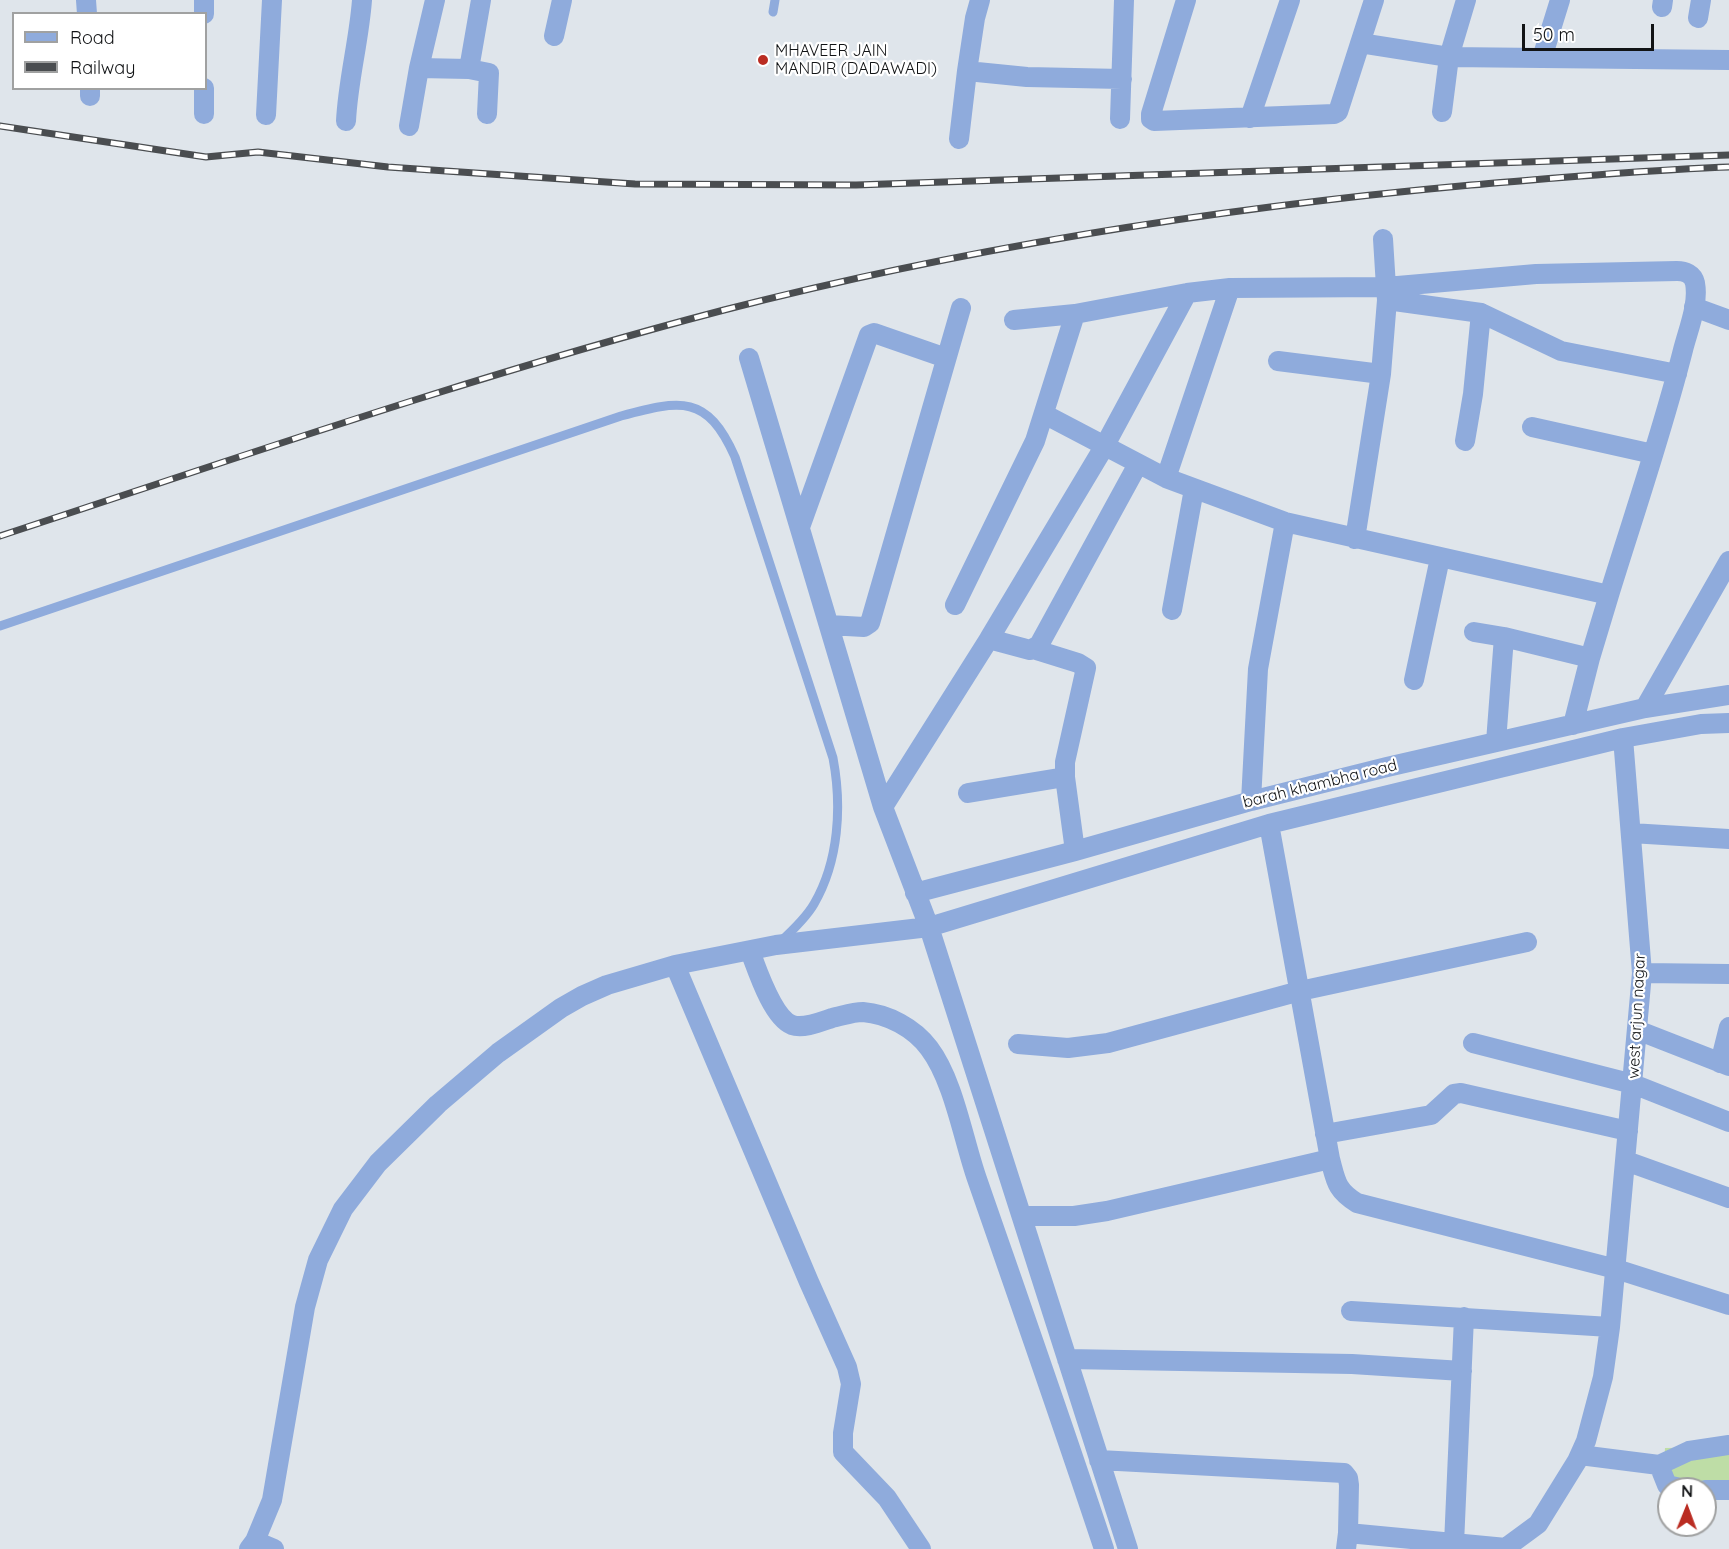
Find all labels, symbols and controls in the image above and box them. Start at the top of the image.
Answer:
legend [12,12,207,90]
scale bar [1525,12,1657,50]
text: 50 m [1533,23,1575,46]
text: Road [70,26,115,49]
place label: MHAVEER JAIN MANDIR (DADAWADI) [775,41,937,79]
marker: MHAVEER JAIN MANDIR (DADAWADI) [756,53,770,67]
text: Railway [70,56,136,79]
street label: barah khambha road [1241,756,1399,812]
street label: west arjun nagar [1624,953,1650,1079]
north arrow [1657,1477,1717,1537]
text: N [1681,1481,1693,1501]

